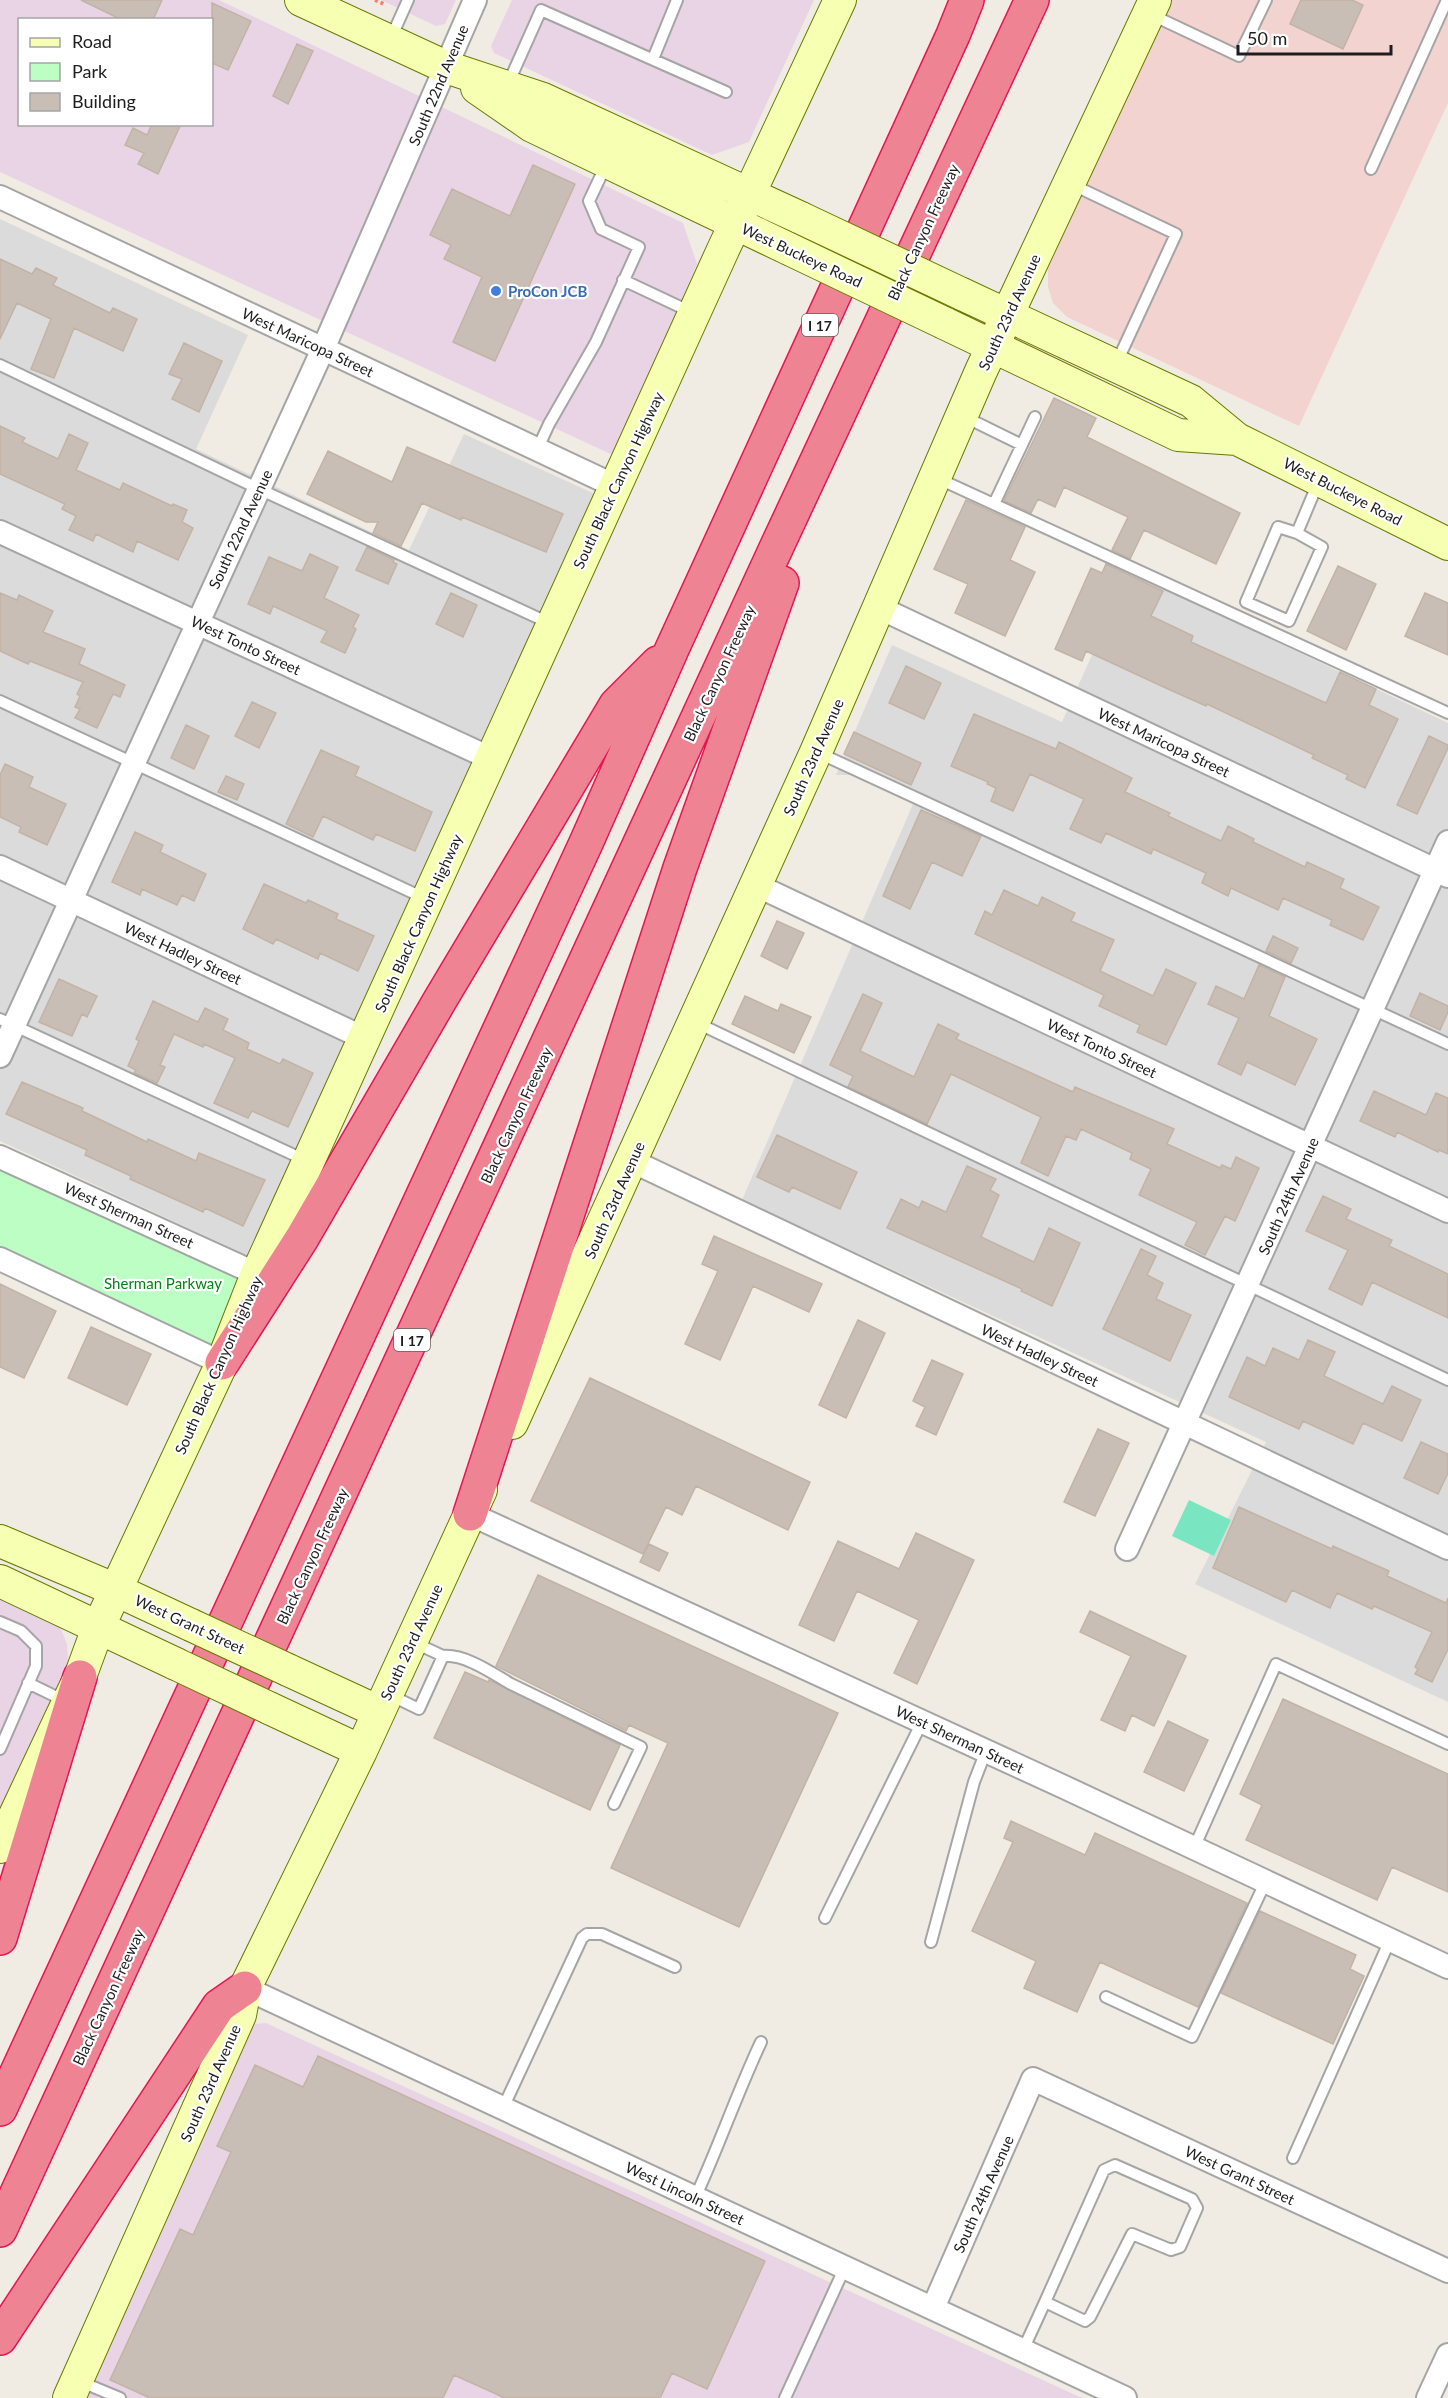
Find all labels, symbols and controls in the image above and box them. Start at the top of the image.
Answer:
legend [18,18,213,126]
scale bar [1238,18,1391,56]
street label: South 22nd Avenue [404,22,472,148]
text: 50 m [1247,27,1287,49]
text: Road [72,30,112,52]
text: Park [72,60,108,82]
text: Building [72,90,136,112]
street label: Black Canyon Freeway [883,161,963,303]
street label: West Buckeye Road [739,219,865,291]
street label: South 23rd Avenue [974,251,1044,373]
place label: ProCon JCB [508,282,587,300]
marker: ProCon JCB [489,284,503,298]
street label: West Maricopa Street [239,304,377,381]
road number: I 17 [802,314,838,336]
street label: South Black Canyon Highway [569,388,667,571]
street label: West Buckeye Road [1281,453,1405,529]
street label: South 22nd Avenue [204,466,276,592]
street label: Black Canyon Freeway [679,602,759,744]
street label: West Tonto Street [188,612,304,679]
street label: South 23rd Avenue [779,695,847,818]
street label: West Maricopa Street [1095,704,1233,781]
street label: South Black Canyon Highway [370,831,466,1015]
street label: West Hadley Street [121,918,245,988]
street label: West Tonto Street [1044,1015,1160,1082]
street label: Black Canyon Freeway [476,1044,556,1186]
street label: South 24th Avenue [1254,1134,1322,1258]
street label: South 23rd Avenue [580,1138,648,1261]
street label: West Sherman Street [62,1178,197,1252]
street label: South Black Canyon Highway [170,1273,266,1457]
park label: Sherman Parkway [104,1274,222,1292]
street label: West Hadley Street [978,1320,1102,1390]
road number: I 17 [394,1329,430,1351]
street label: Black Canyon Freeway [272,1485,352,1627]
street label: South 23rd Avenue [376,1581,446,1703]
street label: West Grant Street [132,1591,248,1658]
street label: West Sherman Street [893,1701,1028,1777]
street label: Black Canyon Freeway [68,1926,148,2068]
street label: South 23rd Avenue [176,2021,244,2144]
street label: South 24th Avenue [949,2132,1017,2256]
street label: West Grant Street [1182,2142,1298,2209]
street label: West Lincoln Street [623,2158,748,2229]

